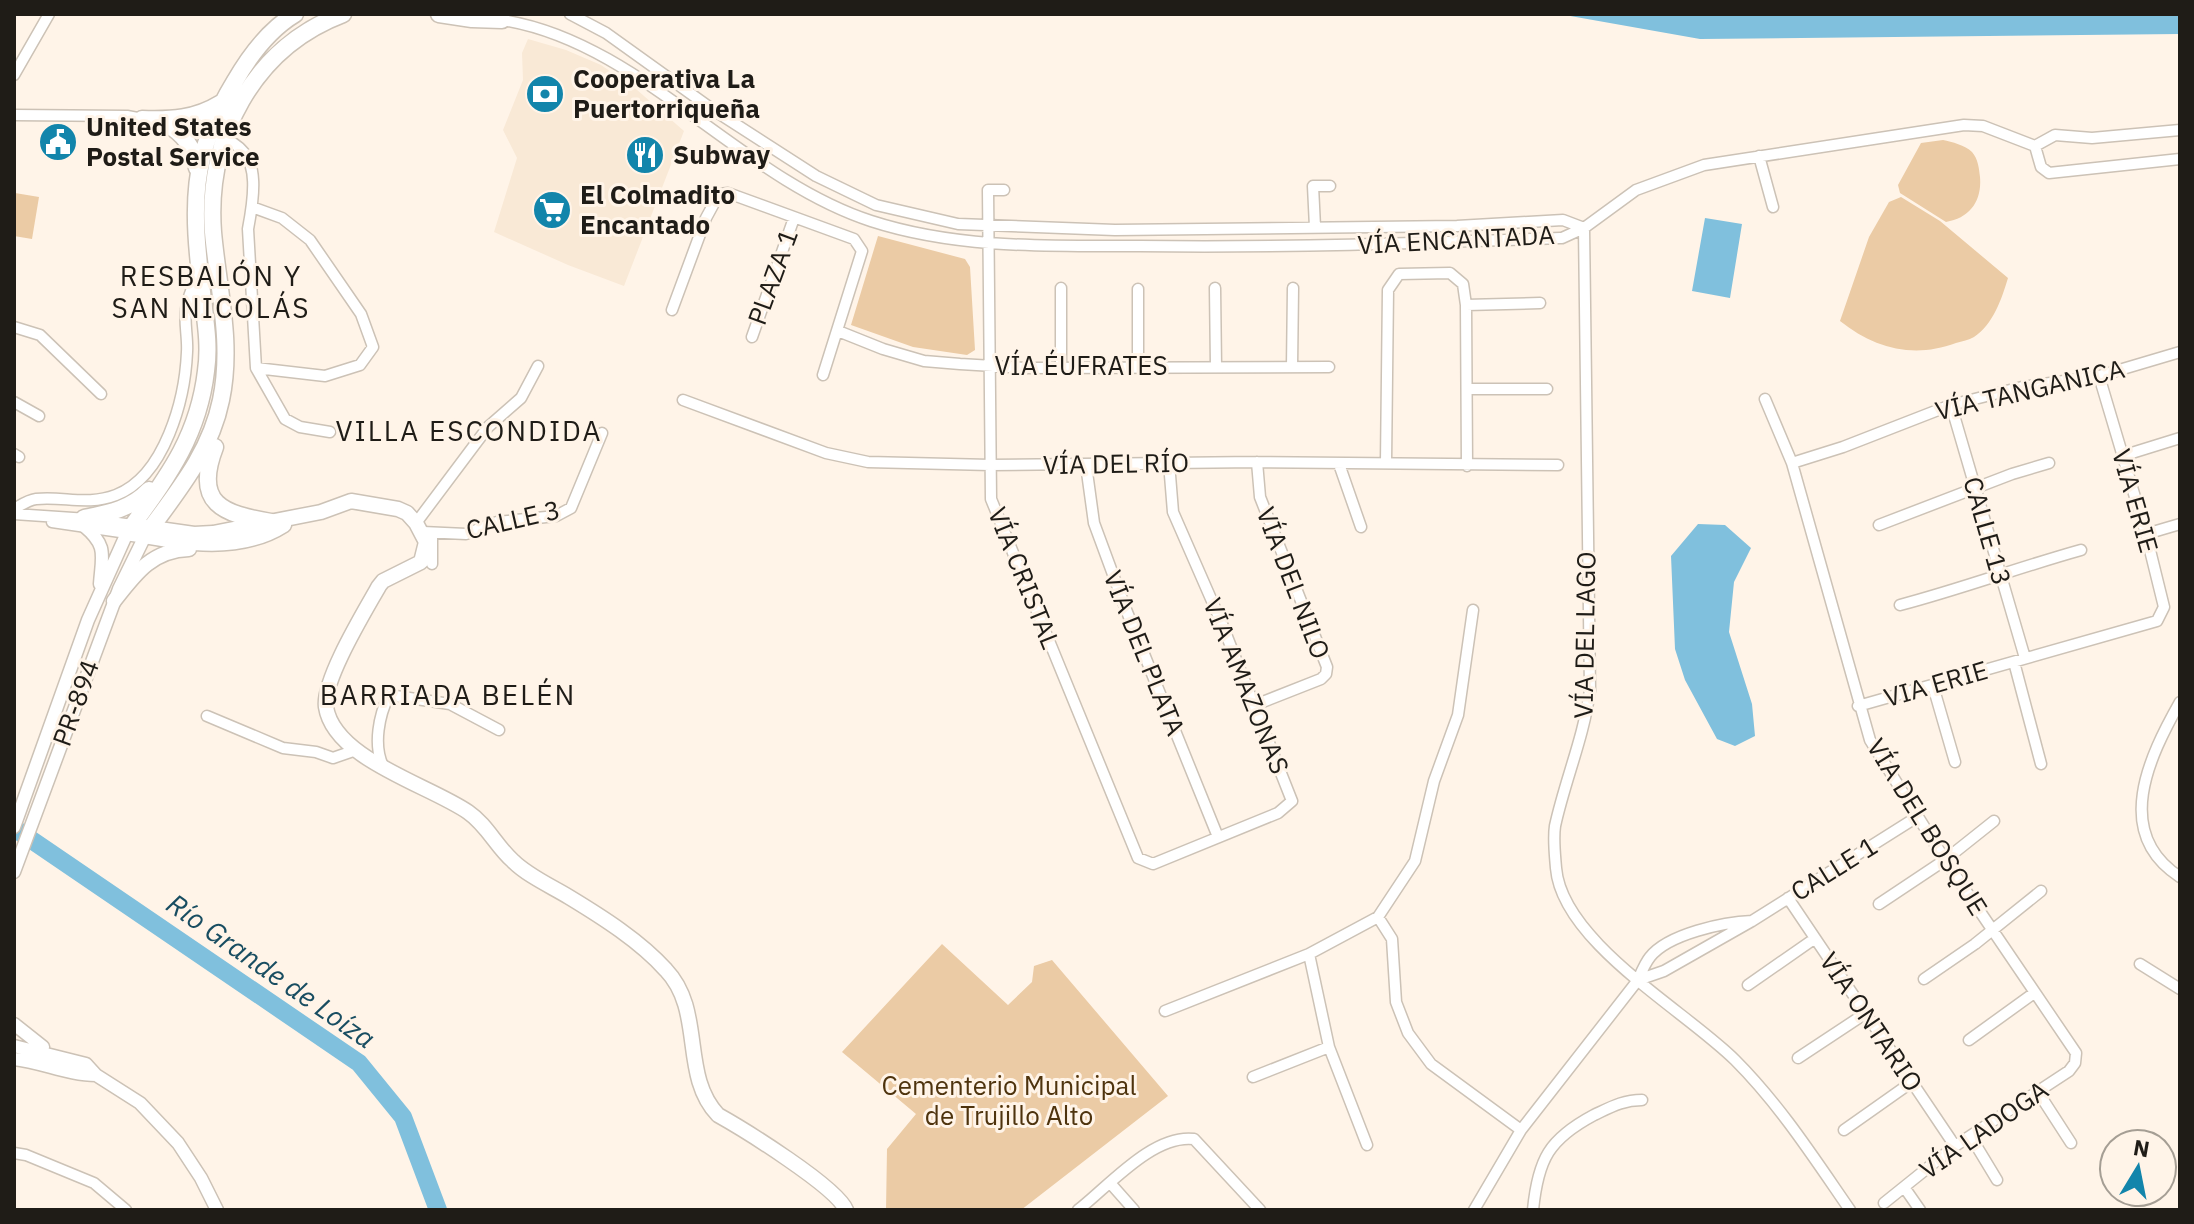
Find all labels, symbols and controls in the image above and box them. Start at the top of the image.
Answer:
place label: Cooperativa La Puertorriqueña [573,61,760,125]
bank icon: Cooperativa La Puertorriqueña [524,73,566,115]
place label: United States Postal Service [86,109,260,173]
public building icon: United States Postal Service [37,121,79,163]
restaurant icon: Subway [624,134,666,176]
place label: Subway [673,137,770,171]
place label: El Colmadito Encantado [580,177,735,241]
supermarket icon: El Colmadito Encantado [531,189,573,231]
street label: VÍA ENCANTADA [1356,217,1556,261]
street label: PLAZA 1 [739,224,805,329]
district label: RESBALÓN Y SAN NICOLÁS [111,257,311,326]
street label: VÍA ÉUFRATES [994,348,1168,382]
street label: VÍA TANGANICA [1932,351,2128,427]
district label: VILLA ESCONDIDA [335,412,603,449]
street label: VÍA DEL RÍO [1043,445,1189,481]
street label: VÍA ERIE [2105,445,2167,557]
street label: CALLE 13 [1956,473,2020,589]
street label: CALLE 3 [462,492,563,546]
street label: VÍA CRISTAL [981,502,1069,653]
street label: VÍA DEL NILO [1249,502,1339,664]
street label: VÍA DEL LAGO [1566,551,1602,719]
street label: VÍA DEL PLATA [1096,565,1194,740]
street label: VÍA AMAZONAS [1196,593,1298,779]
street label: VIA ERIE [1880,652,1992,714]
street label: PR-894 [44,655,106,750]
district label: BARRIADA BELÉN [320,676,576,713]
street label: VÍA DEL BOSQUE [1860,732,1996,921]
street label: CALLE 1 [1784,828,1883,908]
water label: Río Grande de Loíza [160,885,383,1056]
street label: VÍA ONTARIO [1813,945,1931,1098]
park label: Cementerio Municipal de Trujillo Alto [882,1068,1136,1132]
street label: VÍA LADOGA [1912,1072,2055,1186]
north arrow [2098,1128,2178,1208]
text: N [2131,1132,2152,1163]

